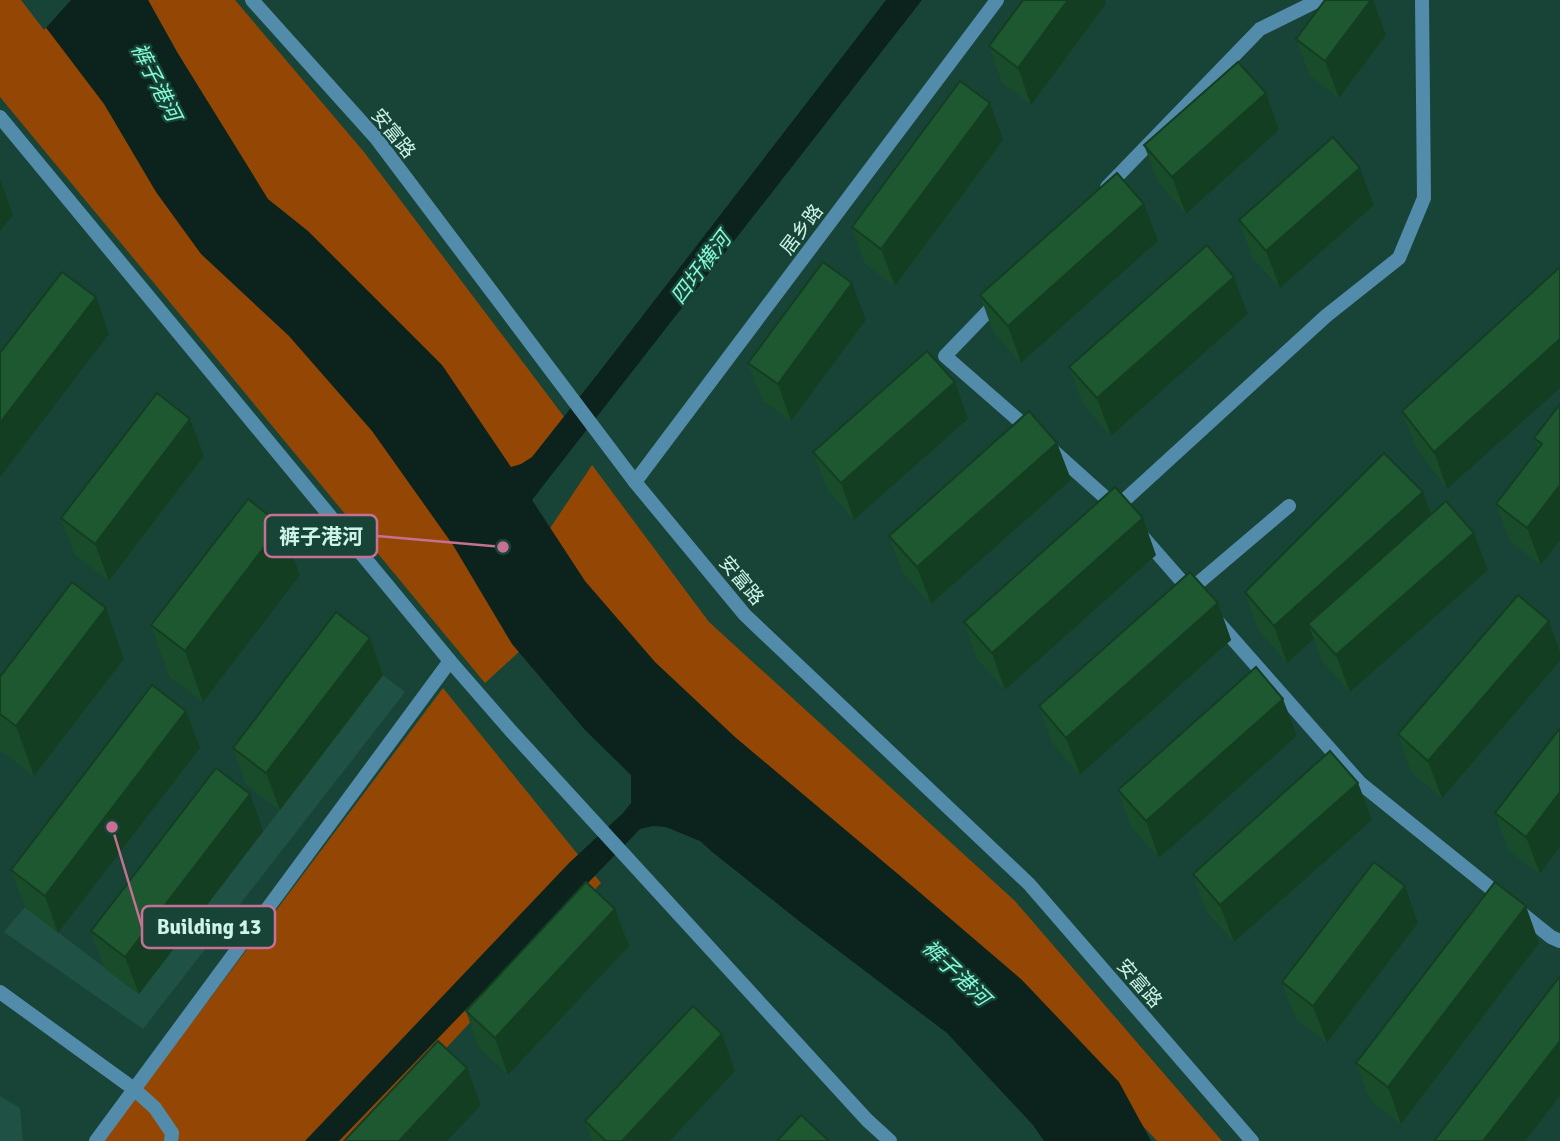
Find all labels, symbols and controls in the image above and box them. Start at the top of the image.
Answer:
water label: 裤子港河 [125,39,188,129]
street label: 安富路 [366,104,420,163]
street label: 居乡路 [775,200,829,260]
water label: 四圩横河 [665,223,739,309]
callout: 裤子港河 [265,515,377,557]
text: 裤子港河 [279,524,363,550]
street label: 安富路 [714,551,769,610]
callout: Building 13 [142,906,275,948]
text: Building 13 [157,914,261,940]
water label: 裤子港河 [917,934,998,1014]
street label: 安富路 [1111,954,1167,1013]

